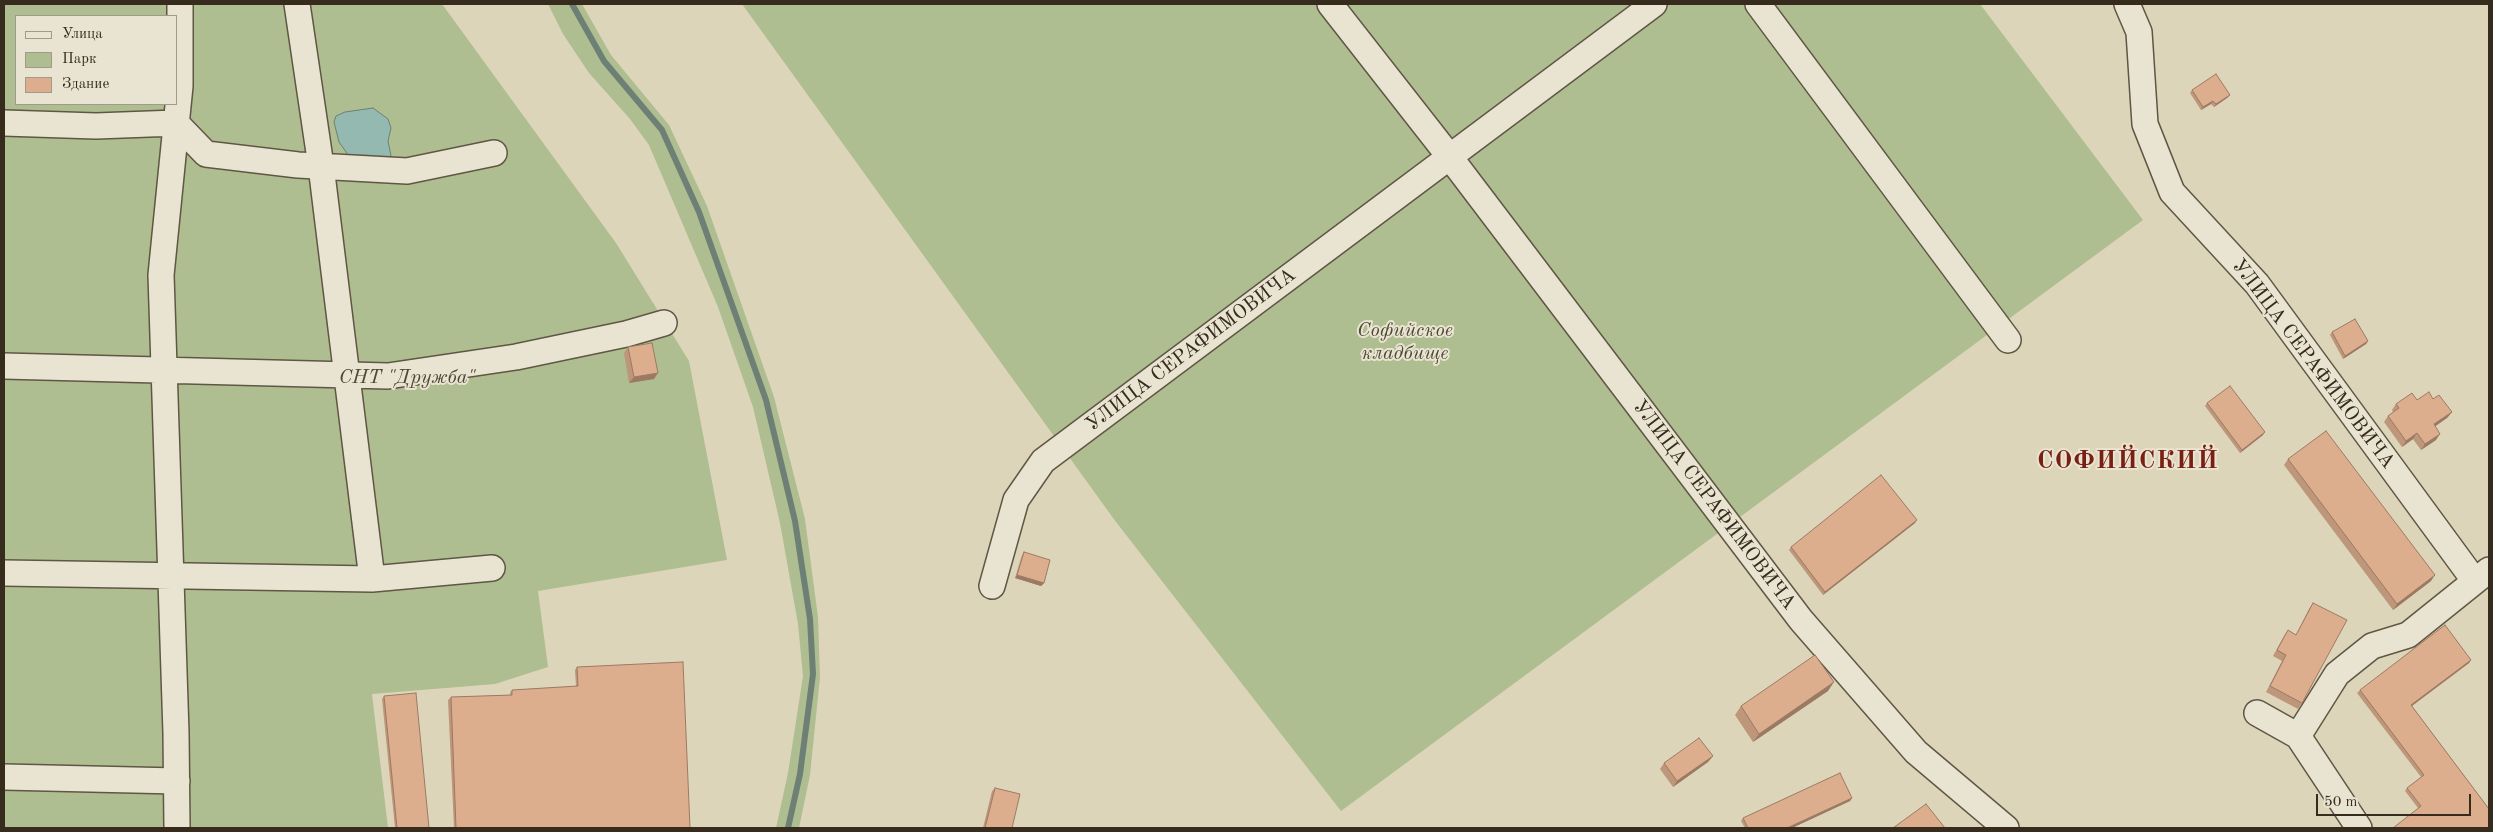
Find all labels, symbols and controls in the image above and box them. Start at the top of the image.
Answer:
legend [15,15,178,105]
text: Улица [62,27,103,42]
text: Парк [62,52,97,67]
text: Здание [62,77,109,92]
street label: УЛИЦА СЕРАФИМОВИЧА [2226,254,2400,474]
street label: УЛИЦА СЕРАФИМОВИЧА [1081,263,1301,437]
park label: Софийское кладбище [1357,319,1453,366]
park label: СНТ "Дружба" [339,366,475,390]
street label: УЛИЦА СЕРАФИМОВИЧА [1627,395,1801,615]
district label: СОФИЙСКИЙ [2036,446,2220,476]
scale bar [2318,784,2473,816]
text: 50 m [2324,795,2358,810]

